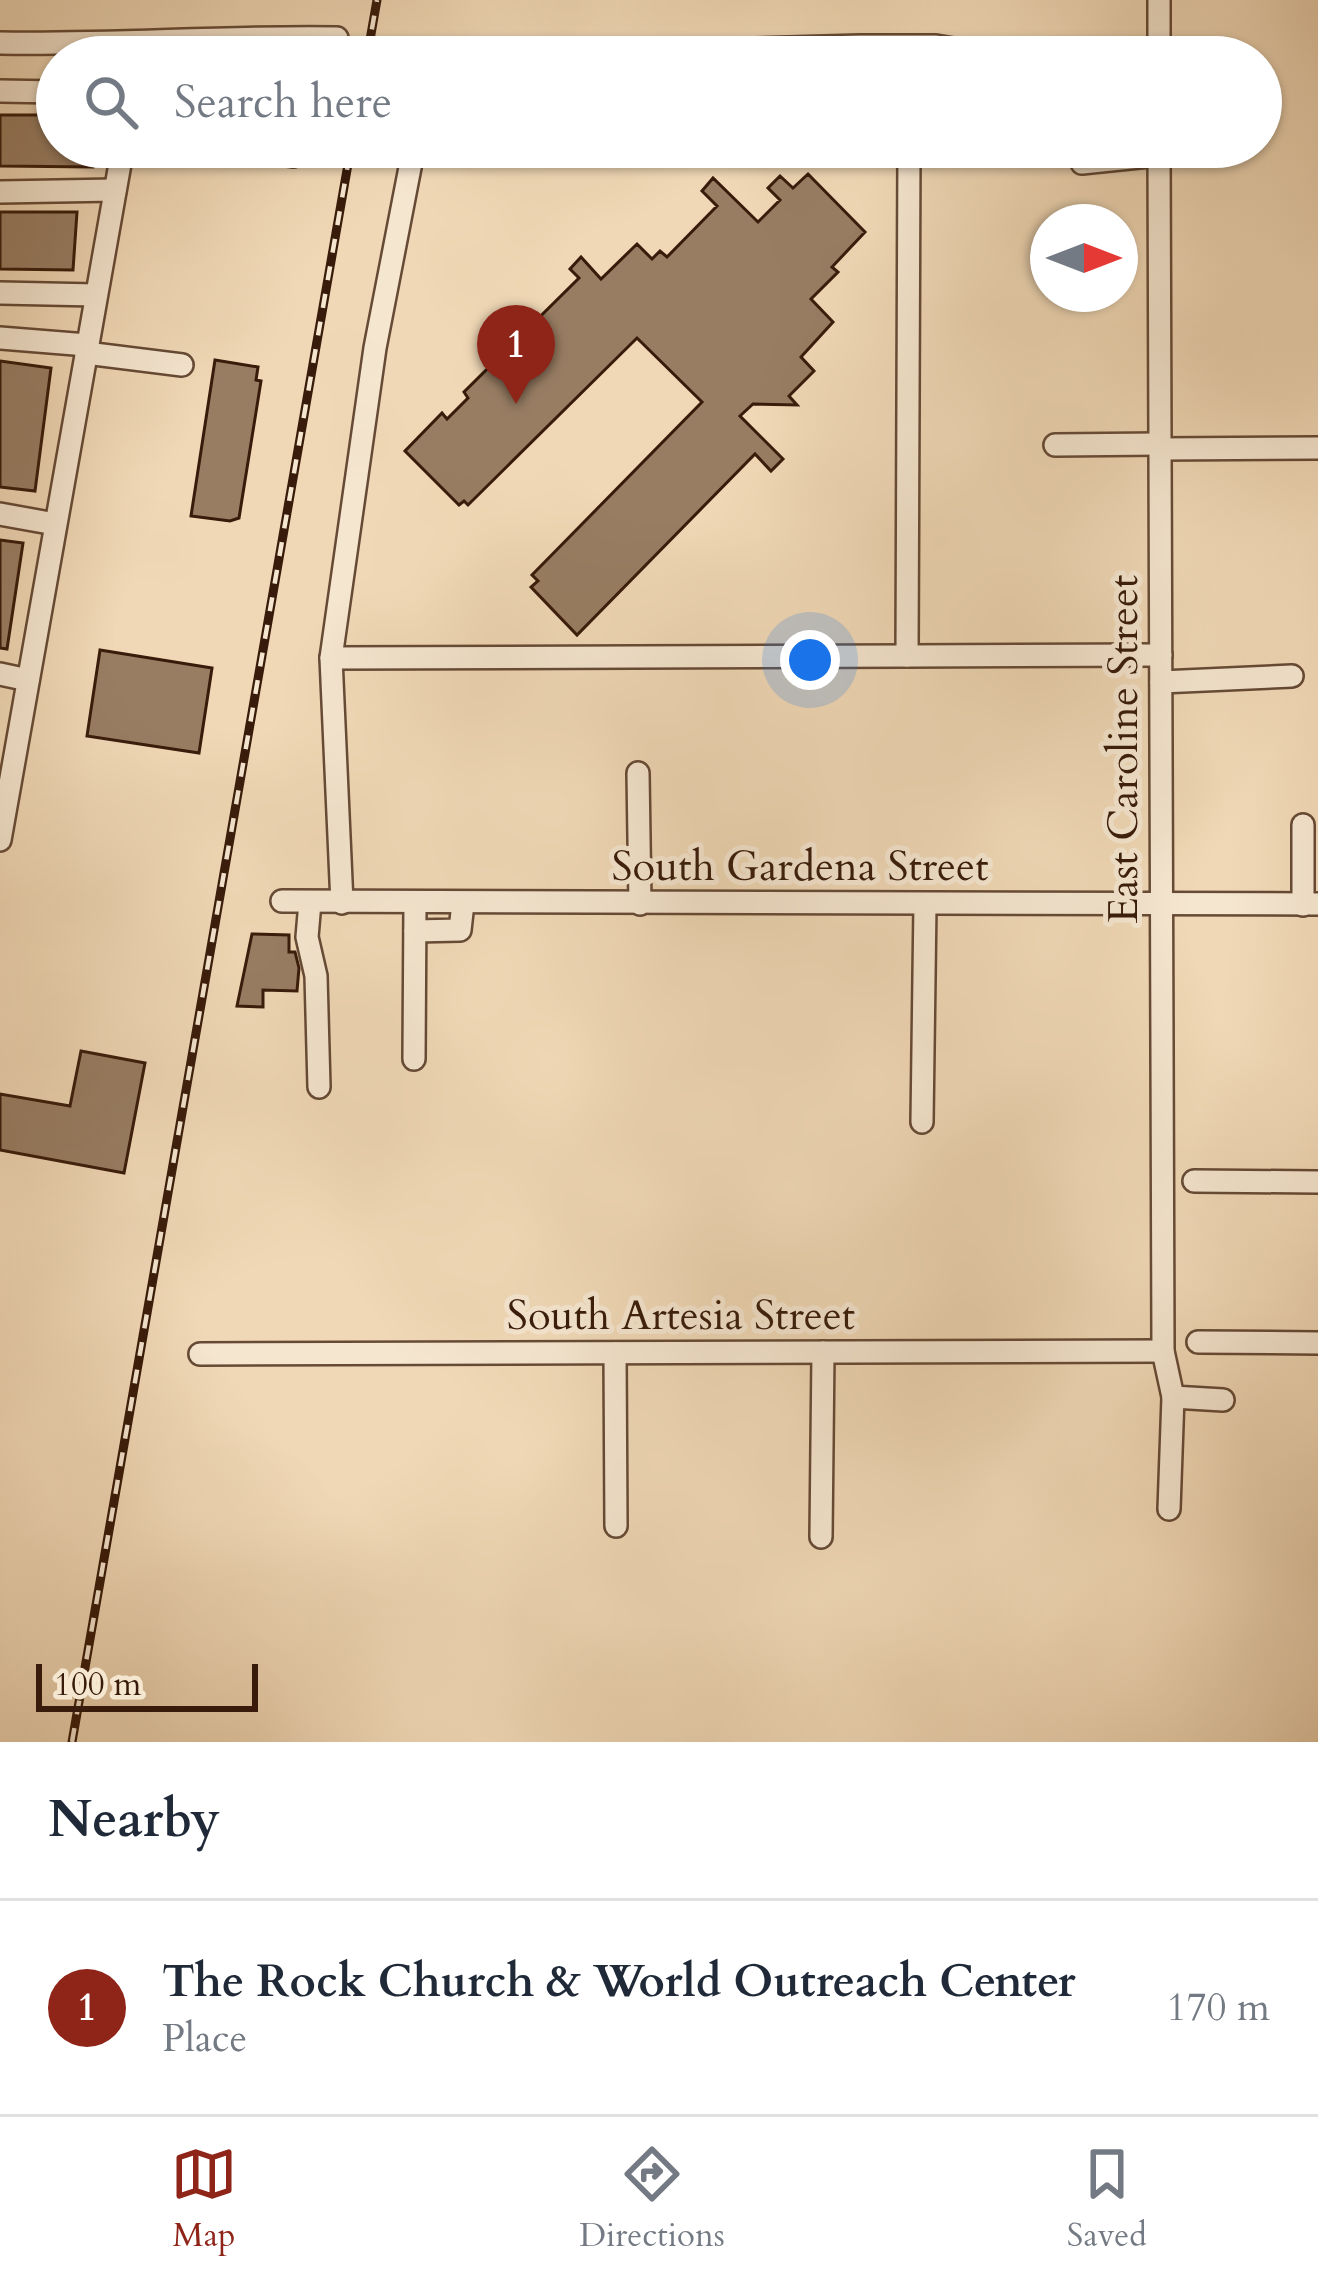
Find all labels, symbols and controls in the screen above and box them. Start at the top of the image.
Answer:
search box [36,36,1282,168]
icon: search [78,69,144,135]
text: Search here [174,72,392,133]
north arrow [1030,204,1138,312]
pin: 1 [477,305,555,404]
street label: East Caroline Street [1095,575,1152,923]
your location [780,630,840,690]
street label: South Gardena Street [612,838,988,895]
street label: South Artesia Street [507,1287,855,1344]
scale bar [36,1658,258,1711]
text: 100 m [54,1662,141,1707]
text: Nearby [48,1785,220,1855]
text: The Rock Church & World Outreach Center [162,1951,1076,2012]
text: 1 [77,1981,97,2034]
text: 170 m [1167,1981,1270,2034]
text: Place [162,2012,247,2065]
tab: Map [171,2141,237,2258]
tab: Directions [579,2141,725,2258]
tab: Saved [1067,2141,1147,2258]

